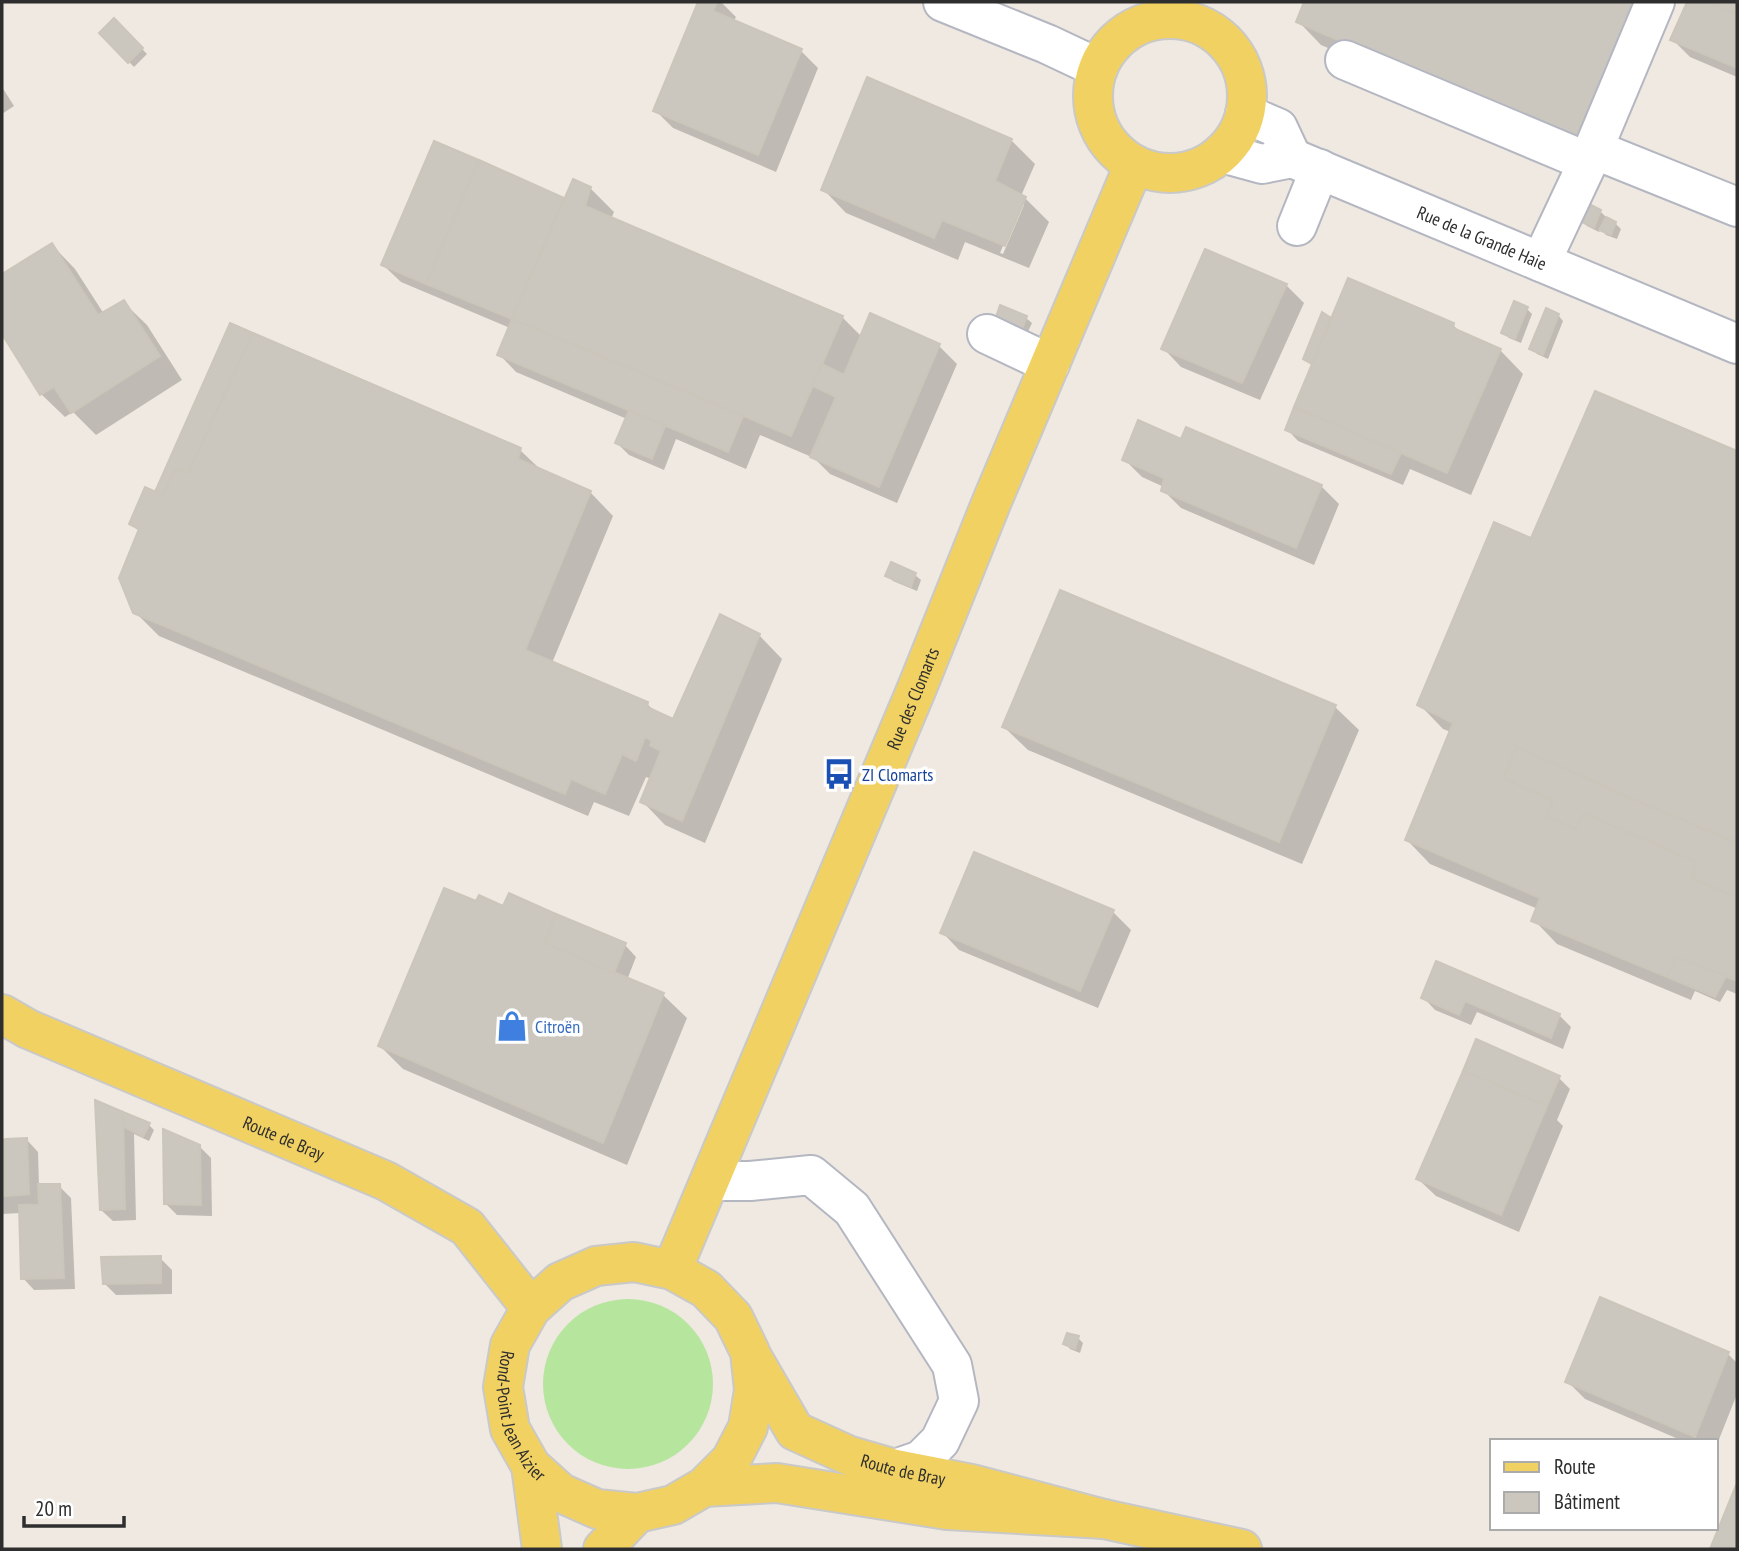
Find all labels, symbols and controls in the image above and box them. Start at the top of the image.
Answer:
street label: Rue de la Grande Haie [1414,200,1550,275]
street label: Rue des Clomarts [881,644,944,753]
bus stop icon: ZI Clomarts [822,757,856,791]
place label: ZI Clomarts [862,763,933,786]
shop icon: Citroën [495,1009,529,1043]
place label: Citroën [535,1015,580,1038]
street label: Route de Bray [240,1110,328,1165]
street label: Rond-Point Jean Aizier [492,1349,551,1486]
legend [1490,1439,1718,1530]
street label: Route de Bray [858,1448,948,1490]
text: Route [1554,1453,1596,1480]
scale bar [24,1484,124,1528]
text: Bâtiment [1554,1488,1620,1515]
text: 20 m [35,1495,72,1522]

